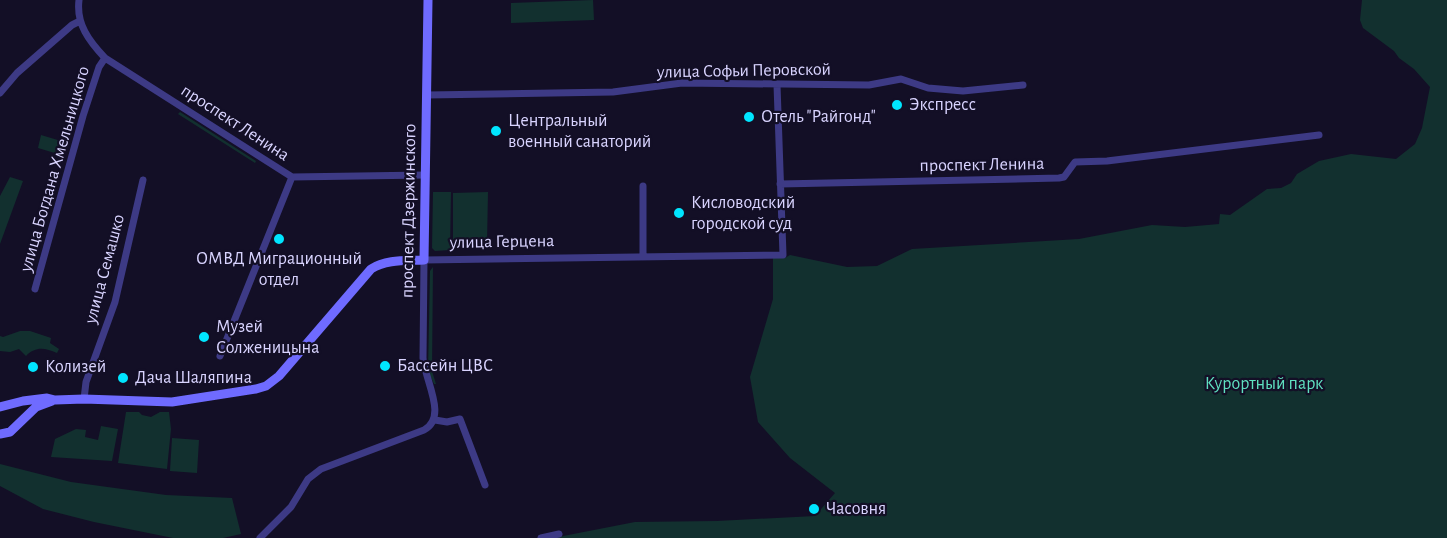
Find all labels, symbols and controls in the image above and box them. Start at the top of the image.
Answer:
street label: улица Софьи Перовской [656,60,831,82]
street label: улица Богдана Хмельницкого [17,64,93,275]
street label: проспект Ленина [178,81,292,165]
place label: Экспресс [909,96,976,114]
marker: Экспресс [890,98,904,112]
place label: Отель "Райгонд" [761,108,876,126]
marker: Отель "Райгонд" [742,110,756,124]
place label: Центральный военный санаторий [508,112,651,151]
street label: проспект Дзержинского [398,124,420,298]
marker: Центральный военный санаторий [489,124,503,138]
street label: проспект Ленина [919,155,1045,175]
place label: Кисловодский городской суд [691,194,795,233]
marker: Кисловодский городской суд [672,206,686,220]
street label: улица Семашко [82,212,128,327]
marker: ОМВД Миграционный отдел [272,232,286,246]
street label: улица Герцена [448,232,555,252]
place label: ОМВД Миграционный отдел [196,250,362,289]
place label: Музей Солженицына [216,318,319,357]
marker: Музей Солженицына [197,330,211,344]
place label: Бассейн ЦВС [397,357,493,375]
place label: Колизей [45,358,106,376]
marker: Бассейн ЦВС [378,359,392,373]
marker: Колизей [26,360,40,374]
place label: Дача Шаляпина [135,369,252,387]
marker: Дача Шаляпина [116,371,130,385]
park label: Курортный парк [1205,375,1324,393]
place label: Часовня [826,500,886,518]
marker: Часовня [807,502,821,516]

